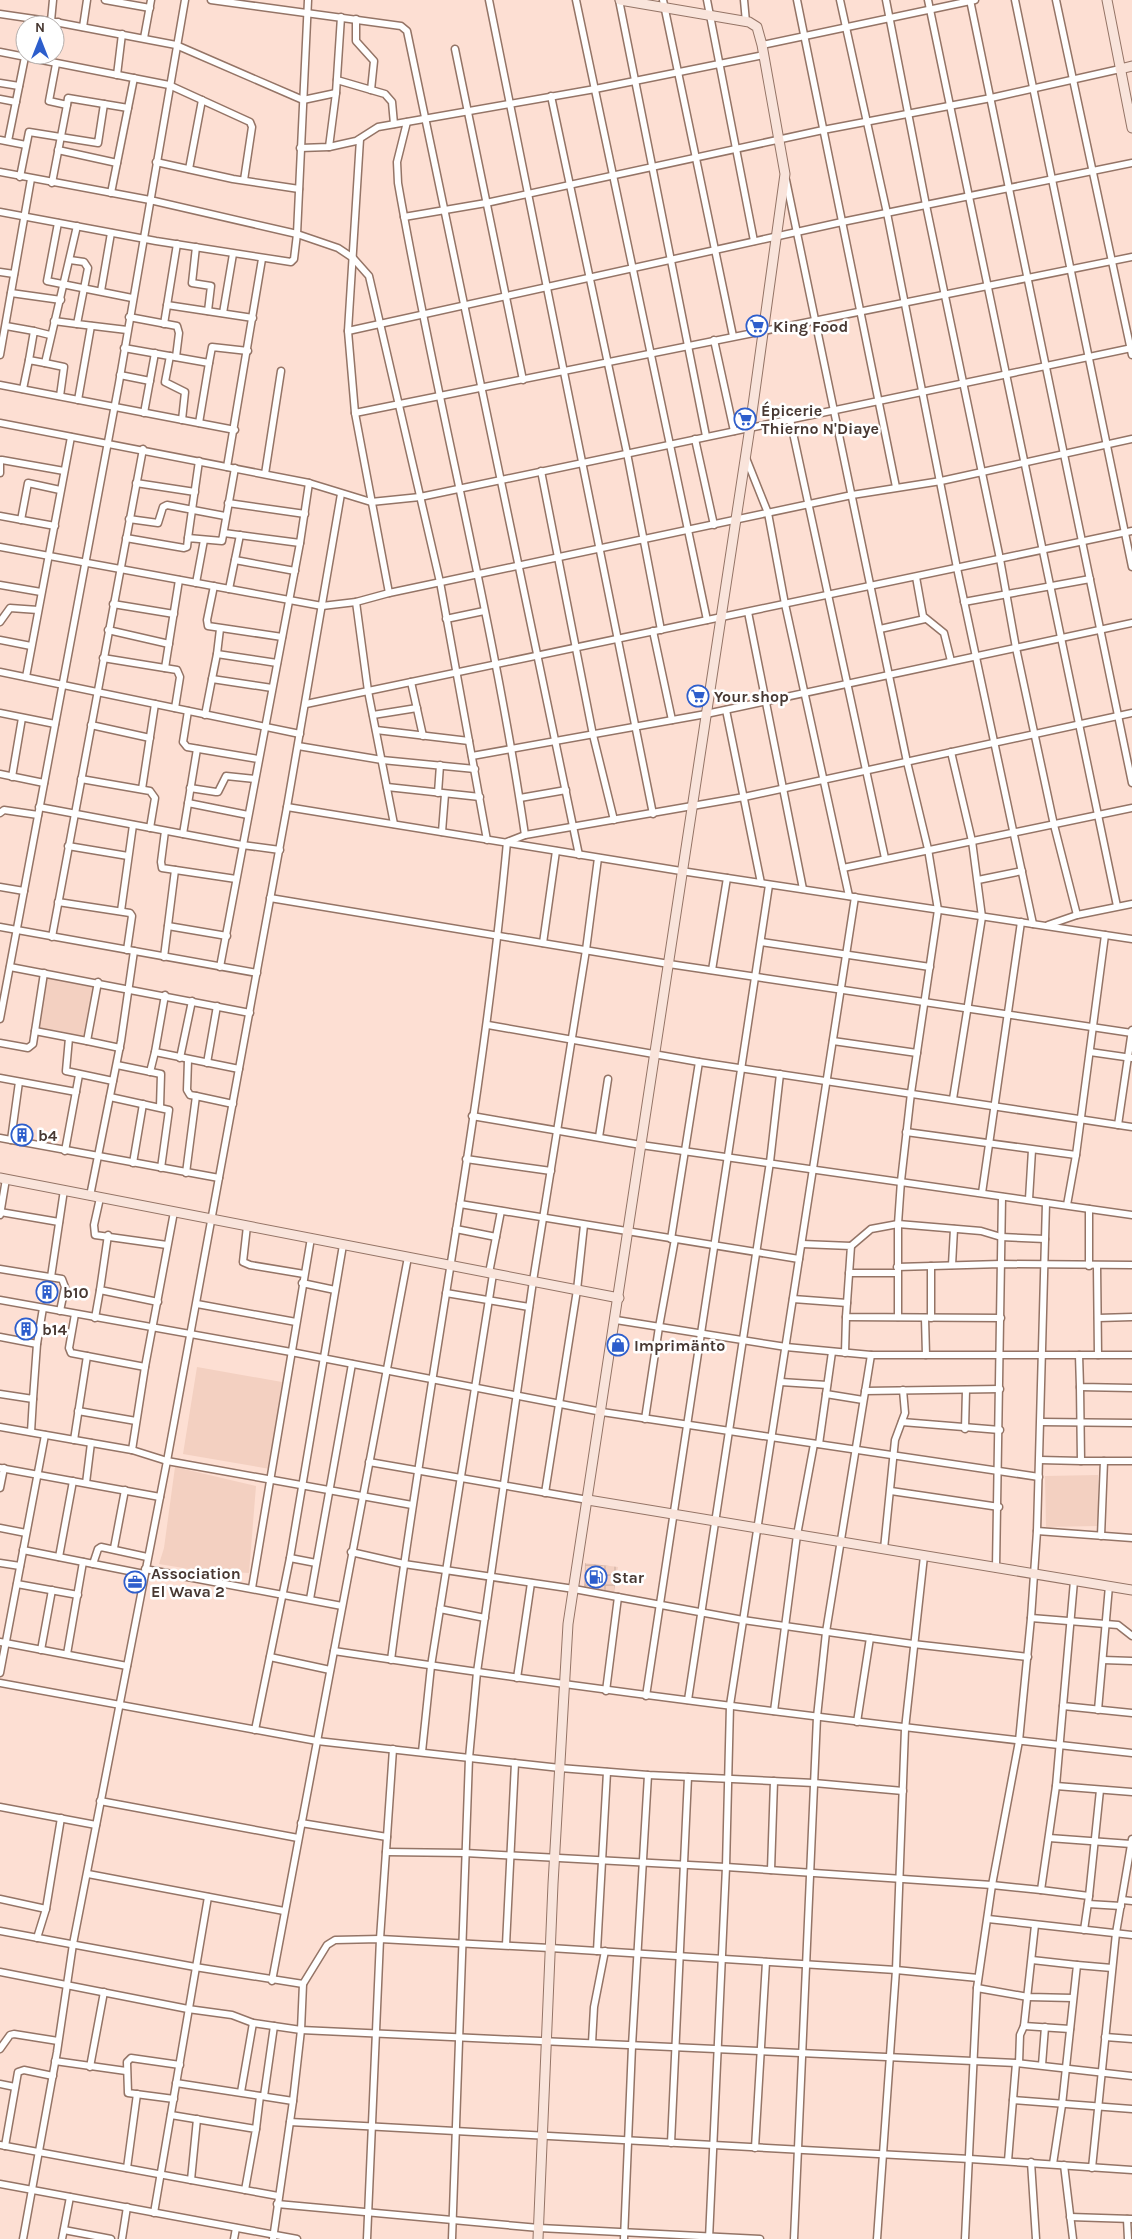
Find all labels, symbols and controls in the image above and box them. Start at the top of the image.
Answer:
north arrow [15,15,65,65]
text: N [35,19,45,36]
supermarket icon: King Food [745,314,769,338]
place label: King Food [773,317,848,336]
place label: Épicerie Thierno N'Diaye [761,401,879,438]
supermarket icon: Épicerie Thierno N'Diaye [733,407,757,431]
supermarket icon: Your shop [686,684,710,708]
place label: Your shop [714,687,789,706]
building icon: b4 [10,1123,34,1147]
place label: b4 [38,1126,58,1145]
building icon: b10 [35,1280,59,1304]
place label: b10 [63,1283,89,1302]
building icon: b14 [14,1317,38,1341]
place label: b14 [42,1320,68,1339]
shop icon: Imprimänto [606,1333,630,1357]
place label: Imprimänto [634,1336,725,1355]
place label: Association El Wava 2 [151,1564,241,1601]
fuel station icon: Star [584,1565,608,1589]
place label: Star [612,1568,645,1587]
office icon: Association El Wava 2 [123,1570,147,1594]

